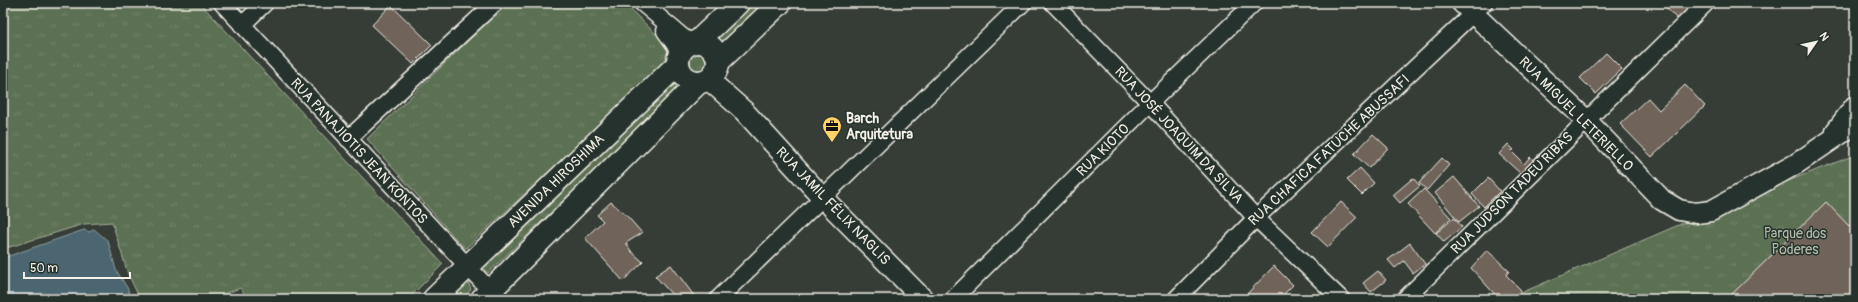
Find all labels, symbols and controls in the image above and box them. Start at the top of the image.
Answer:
north arrow [1796,22,1836,62]
text: N [1816,30,1832,44]
street label: RUA MIGUEL LETERIELLO [1515,53,1637,175]
street label: RUA JOSÉ JOAQUIM DA SILVA [1111,62,1248,207]
street label: RUA CHAFICA FATUCHE ABUSSAFI [1245,71,1413,229]
street label: RUA PANAJIOTIS JEAN KONTOS [287,75,431,227]
place label: Barch Arquitetura [846,110,913,143]
office icon: Barch Arquitetura [821,115,843,143]
street label: RUA KIOTO [1073,120,1133,180]
street label: RUA JUDSON TADEU RIBAS [1447,128,1577,258]
street label: AVENIDA HIROSHIMA [504,131,608,231]
street label: RUA JAMIL FÉLIX NAGLIS [772,143,894,268]
park label: Parque dos Poderes [1764,225,1827,258]
scale bar [24,254,130,280]
text: 50 m [30,261,58,276]

